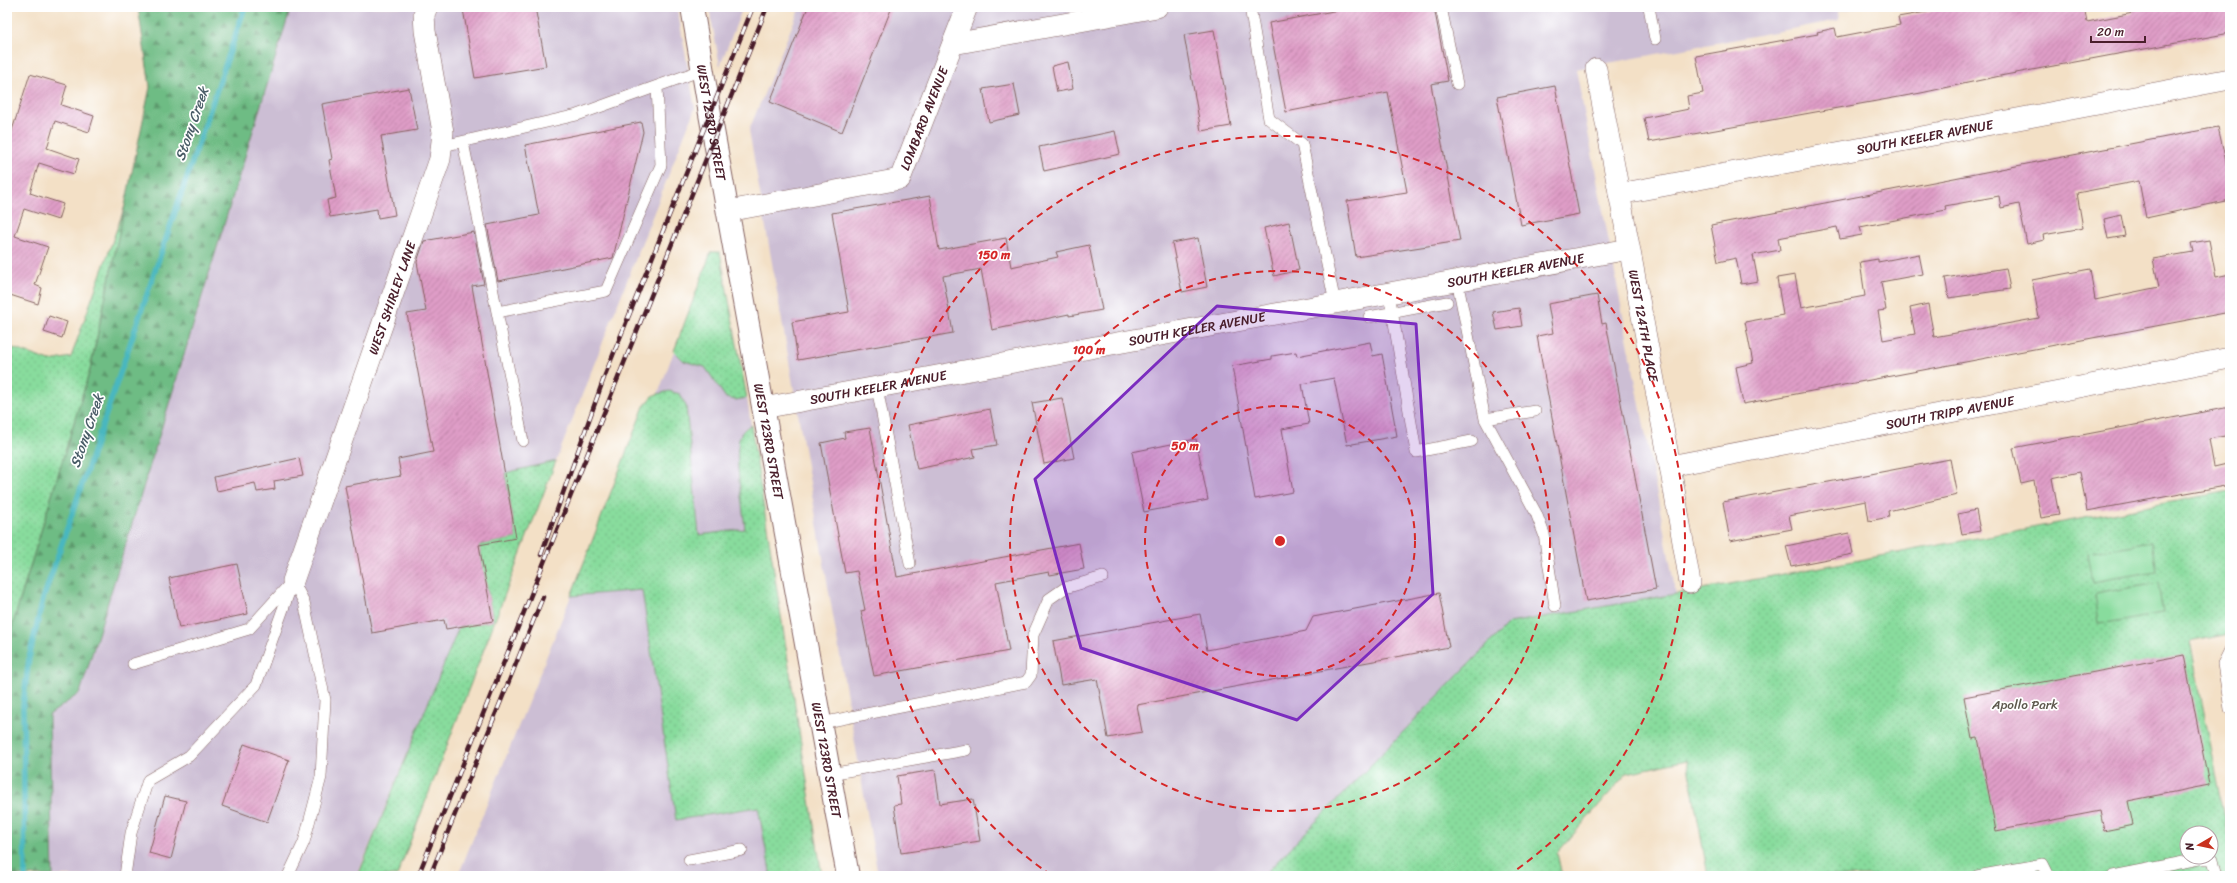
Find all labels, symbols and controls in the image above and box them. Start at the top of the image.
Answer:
scale bar [2091,18,2145,44]
text: 20 m [2097,21,2124,43]
street label: LOMBARD AVENUE [893,62,955,174]
street label: WEST 123RD STREET [690,63,734,184]
water label: Stony Creek [168,82,217,164]
street label: SOUTH KEELER AVENUE [1854,112,1996,161]
street label: WEST SHIRLEY LANE [361,237,422,358]
text: 150 m [978,244,1011,266]
street label: SOUTH KEELER AVENUE [1445,246,1586,294]
street label: WEST 124TH PLACE [1622,268,1666,384]
street label: SOUTH KEELER AVENUE [1126,304,1268,352]
text: 100 m [1073,339,1106,361]
street label: SOUTH KEELER AVENUE [808,363,949,411]
street label: WEST 123RD STREET [747,381,791,503]
street label: SOUTH TRIPP AVENUE [1884,388,2017,436]
water label: Stony Creek [63,389,112,471]
text: 50 m [1171,435,1199,457]
centre of rings [1273,534,1287,548]
park label: Apollo Park [1991,693,2058,716]
street label: WEST 123RD STREET [805,700,849,821]
north arrow [2179,825,2219,865]
text: N [2180,841,2200,853]

